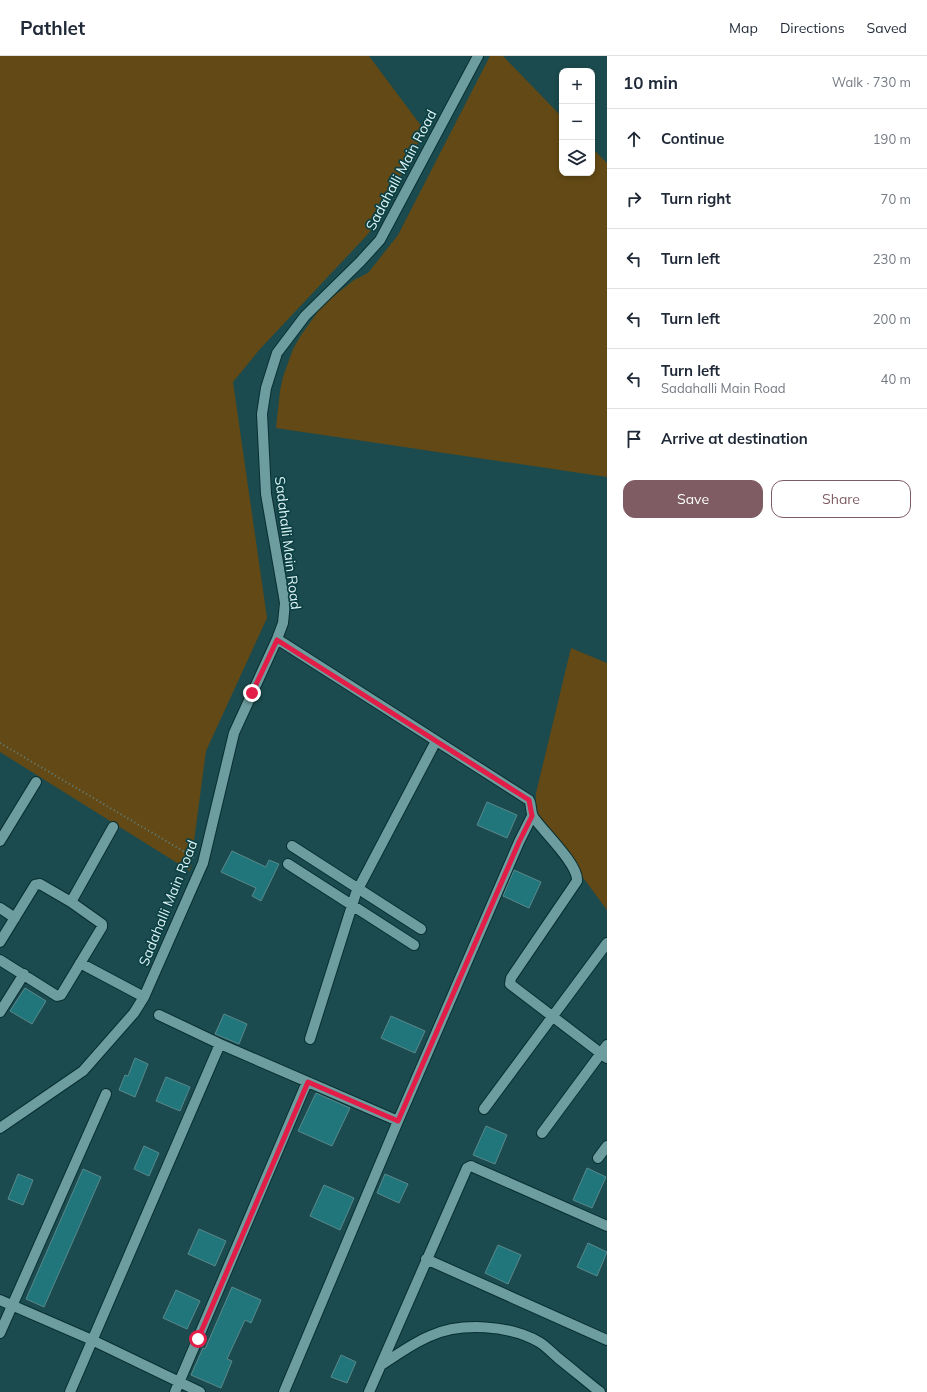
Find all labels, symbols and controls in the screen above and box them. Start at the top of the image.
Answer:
text: Pathlet [20,16,85,40]
text: Map [729,19,758,37]
text: Directions [780,19,845,37]
text: Saved [867,19,907,37]
map controls [559,68,595,176]
button: + [559,68,595,104]
text: 10 min [623,72,678,93]
text: Walk · 730 m [832,74,911,90]
button: − [559,104,595,140]
street label: Sadahalli Main Road [362,107,440,233]
icon: ahead [623,128,645,150]
text: Continue [661,129,724,148]
text: 190 m [873,131,911,147]
button: layers [559,140,595,176]
icon: right [623,188,645,210]
text: Turn right [661,189,731,208]
text: 70 m [881,191,911,207]
icon: left [623,248,645,270]
text: Turn left [661,249,720,268]
text: 230 m [873,251,911,267]
icon: left [623,308,645,330]
text: Turn left [661,309,720,328]
text: 200 m [873,311,911,327]
text: Turn left [661,361,720,380]
icon: left [623,368,645,390]
text: 40 m [881,371,911,387]
text: Sadahalli Main Road [661,380,786,396]
icon: arrive [623,428,645,450]
text: Arrive at destination [661,429,808,448]
street label: Sadahalli Main Road [271,475,305,611]
button: Save [623,480,763,518]
button: Share [771,480,911,518]
route end [243,684,261,702]
street label: Sadahalli Main Road [135,837,201,969]
route start [189,1330,207,1348]

